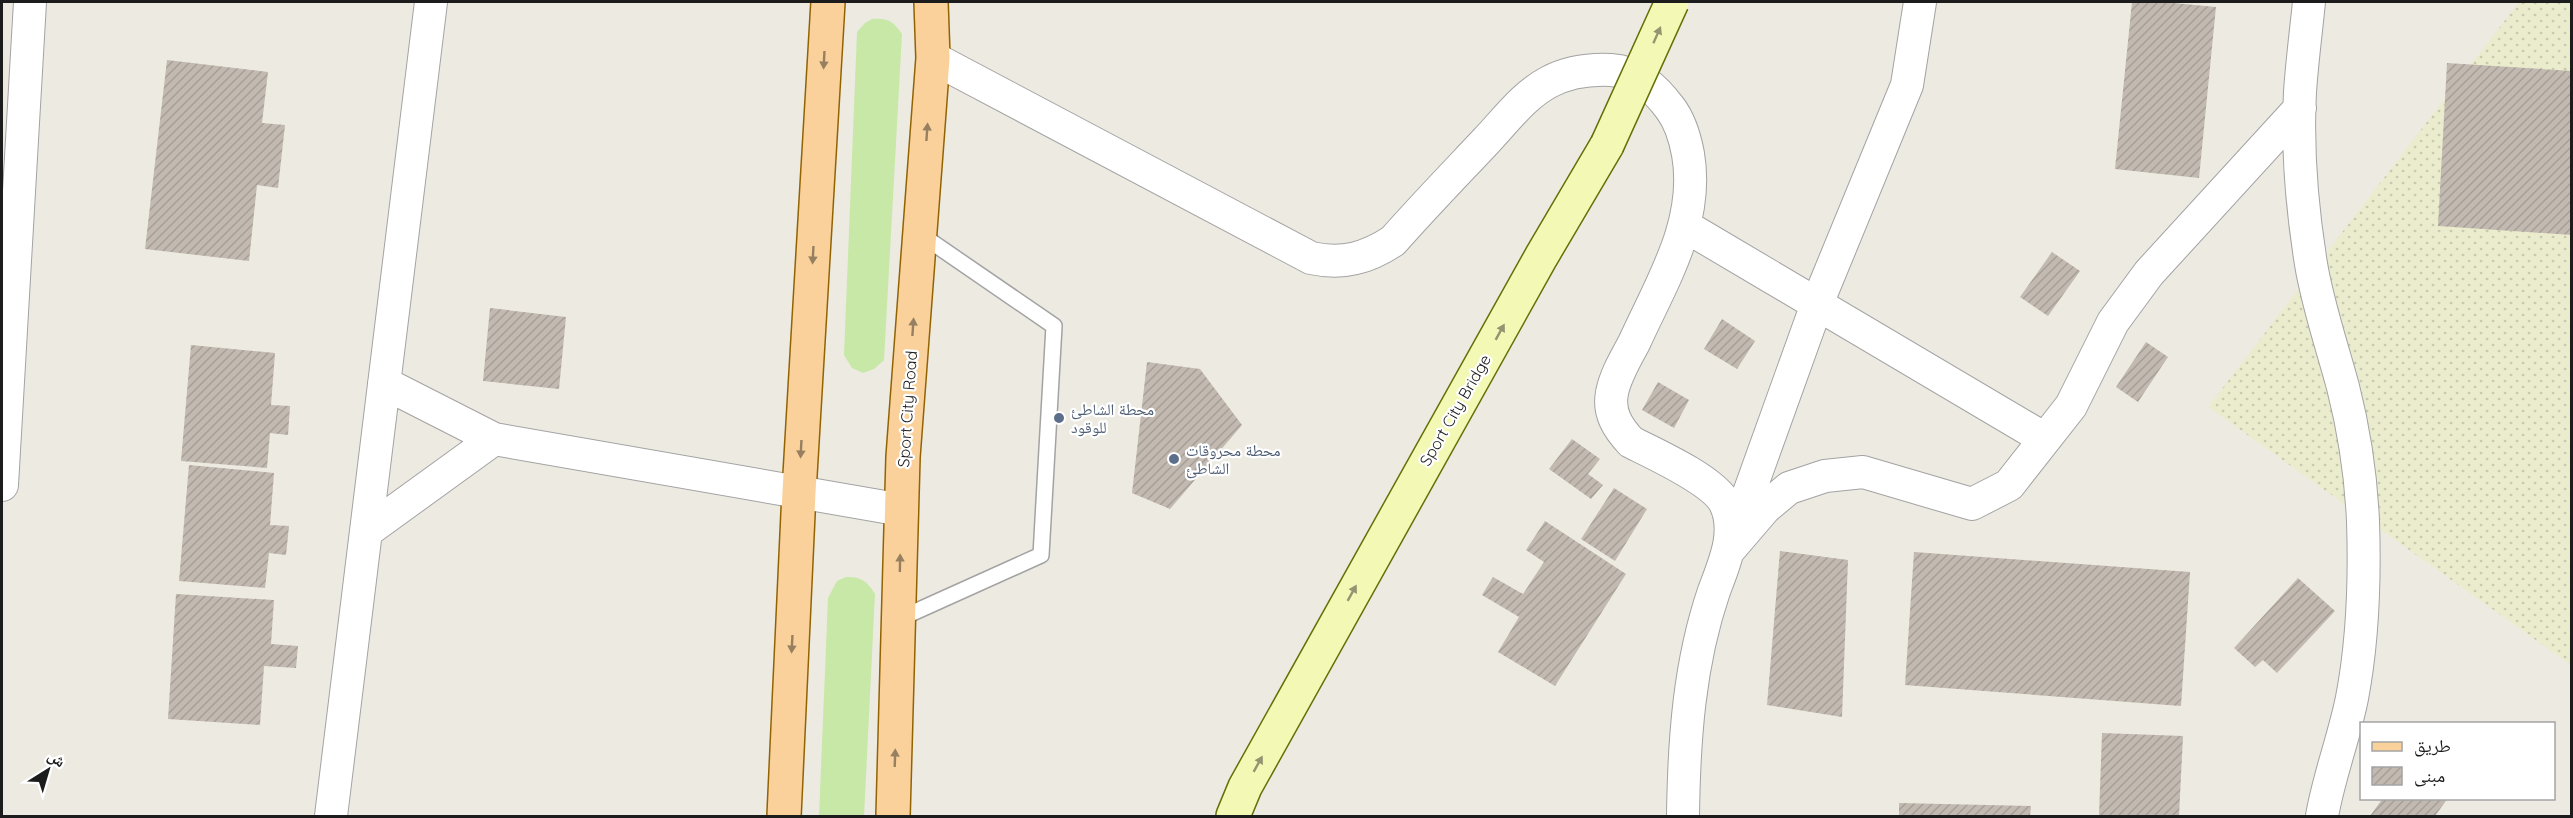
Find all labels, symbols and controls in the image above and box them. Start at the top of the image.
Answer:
one-way arrow [1652,25,1662,43]
one-way arrow [820,50,829,69]
one-way arrow [923,123,932,142]
one-way arrow [808,245,817,264]
one-way arrow [908,317,918,336]
one-way arrow [1495,323,1505,340]
street label: Sport City Road [893,350,921,468]
street label: Sport City Bridge [1415,351,1495,469]
place label: محطة الشاطئ للوقود [1071,399,1154,437]
marker: محطة الشاطئ للوقود [1052,411,1066,425]
one-way arrow [797,440,806,459]
place label: محطة محروقات الشاطئ [1186,440,1281,479]
marker: محطة محروقات الشاطئ [1167,452,1181,466]
one-way arrow [895,554,905,573]
one-way arrow [1347,584,1357,601]
one-way arrow [787,634,796,653]
legend [2360,722,2555,800]
text: طريق [2414,734,2451,757]
north arrow [18,740,78,800]
text: ش [44,745,70,771]
one-way arrow [890,749,900,768]
one-way arrow [1253,755,1263,772]
text: مبنى [2414,764,2445,787]

